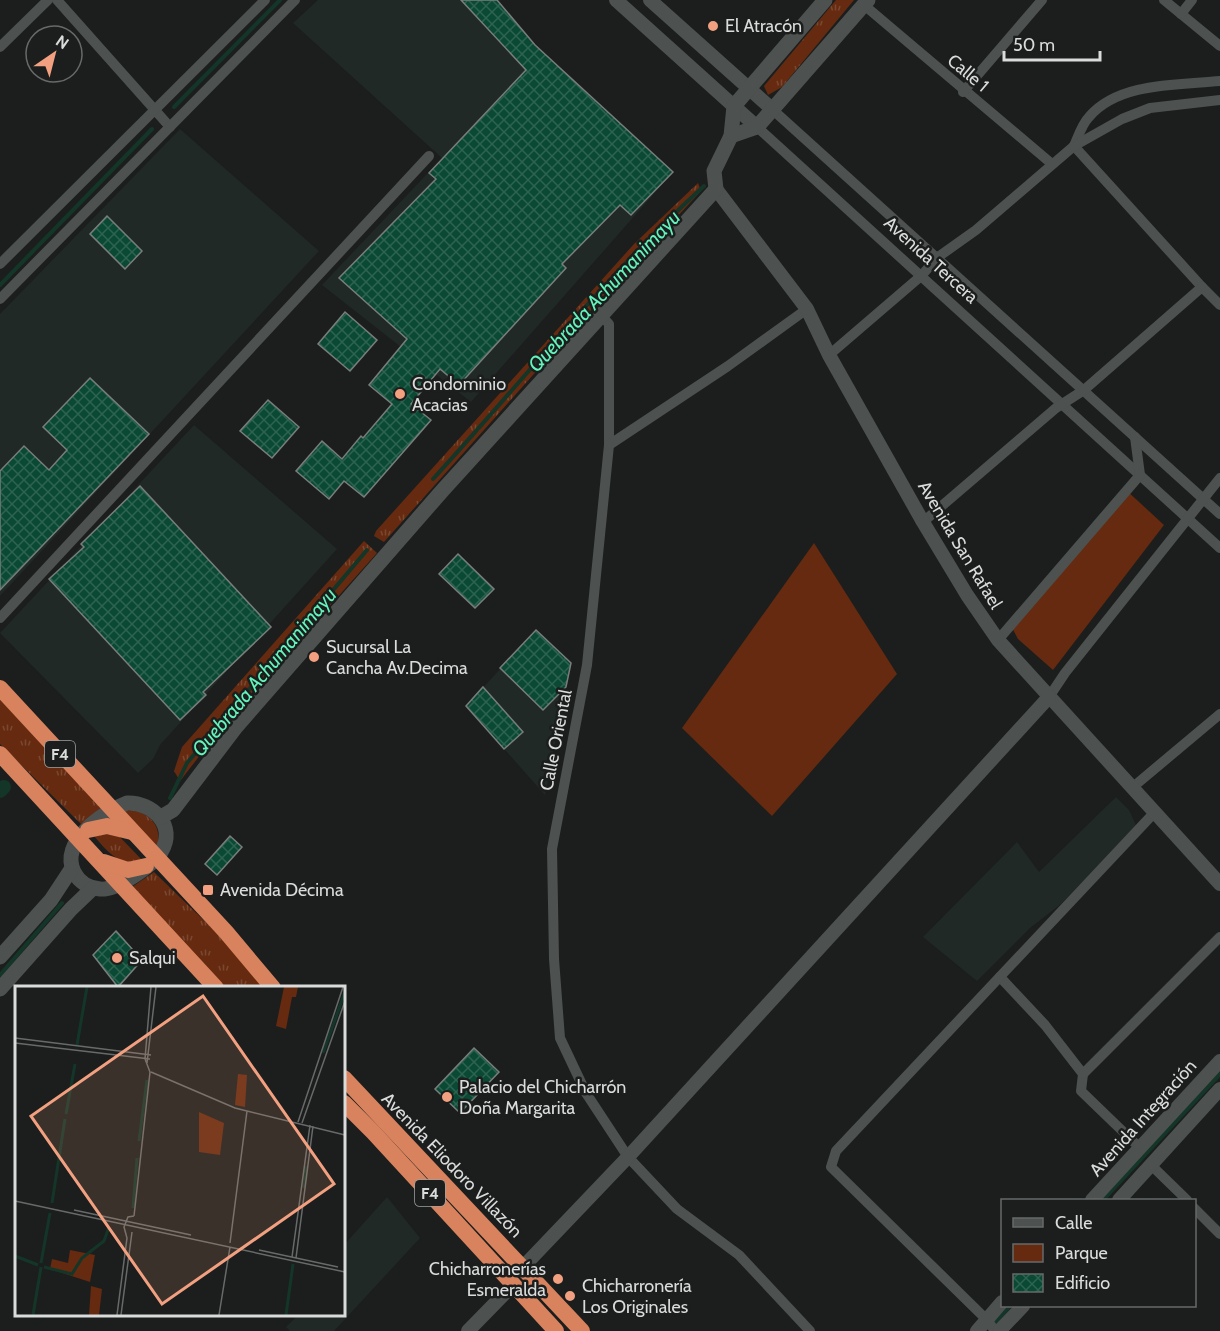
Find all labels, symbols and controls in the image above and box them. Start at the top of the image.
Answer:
place label: El Atracón [725,15,802,37]
marker: El Atracón [706,19,720,33]
north arrow [24,24,84,84]
scale bar [1004,24,1100,62]
text: N [52,31,72,53]
text: 50 m [1013,34,1055,56]
street label: Calle 1 [943,49,993,97]
water label: Quebrada Achumanimayu [523,205,685,377]
street label: Avenida Tercera [879,212,983,308]
place label: Condominio Acacias [412,373,506,416]
marker: Condominio Acacias [393,387,407,401]
street label: Avenida San Rafael [913,477,1007,614]
water label: Quebrada Achumanimayu [187,583,341,761]
place label: Sucursal La Cancha Av.Decima [326,636,468,679]
marker: Sucursal La Cancha Av.Decima [307,650,321,664]
street label: Calle Oriental [535,687,577,793]
road number: F4 [45,741,75,767]
place label: Avenida Décima [220,879,344,901]
marker: Avenida Décima [201,883,215,897]
place label: Salqui [129,947,176,969]
marker: Salqui [110,951,124,965]
inset map [15,986,345,1316]
street label: Avenida Integración [1085,1055,1201,1181]
place label: Palacio del Chicharrón Doña Margarita [459,1076,626,1119]
street label: Avenida Eliodoro Villazón [377,1088,527,1242]
marker: Palacio del Chicharrón Doña Margarita [440,1090,454,1104]
road number: F4 [415,1180,445,1206]
legend [1001,1199,1196,1307]
text: Calle [1055,1212,1092,1234]
text: Parque [1055,1242,1108,1264]
place label: Chicharronerías Esmeralda [429,1258,546,1301]
marker: Chicharronerías Esmeralda [551,1272,565,1286]
text: Edificio [1055,1272,1110,1294]
place label: Chicharronería Los Originales [582,1275,692,1318]
marker: Chicharronería Los Originales [563,1289,577,1303]

